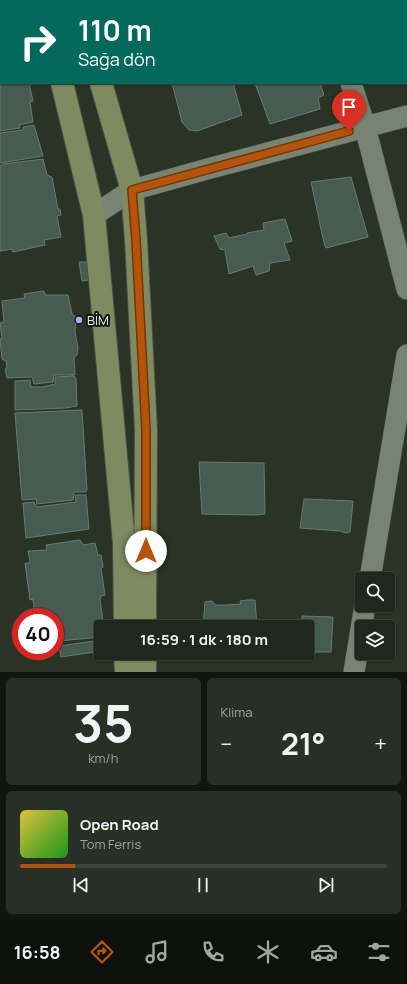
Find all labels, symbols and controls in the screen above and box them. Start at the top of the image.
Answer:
text: 110 m [78,11,152,49]
icon: right [12,16,64,68]
text: Sağa dön [78,47,155,71]
pin [332,90,366,131]
icon: arrive [338,96,360,118]
place label: BİM [87,311,109,329]
marker: BİM [74,315,84,325]
position arrow [125,530,167,572]
map controls [355,572,395,660]
button: search [355,572,395,612]
speed limit sign: 40 [12,608,64,660]
button: layers [355,620,395,660]
text: 16:59 · 1 dk · 180 m [140,629,268,650]
text: 35 [73,687,134,758]
text: Klima [221,703,253,721]
text: 21° [281,723,326,764]
text: − [221,729,232,759]
text: + [374,729,387,759]
text: km/h [88,749,118,767]
text: Open Road [80,814,159,835]
text: Tom Ferris [80,835,141,853]
icon: previous [70,874,92,896]
icon: pause [192,874,214,896]
icon: next [315,874,337,896]
icon: directions [88,938,116,966]
icon: music [143,938,171,966]
icon: phone [199,938,227,966]
icon: climate [254,938,282,966]
icon: car [310,938,338,966]
icon: filters [365,938,393,966]
text: 16:58 [14,940,61,964]

